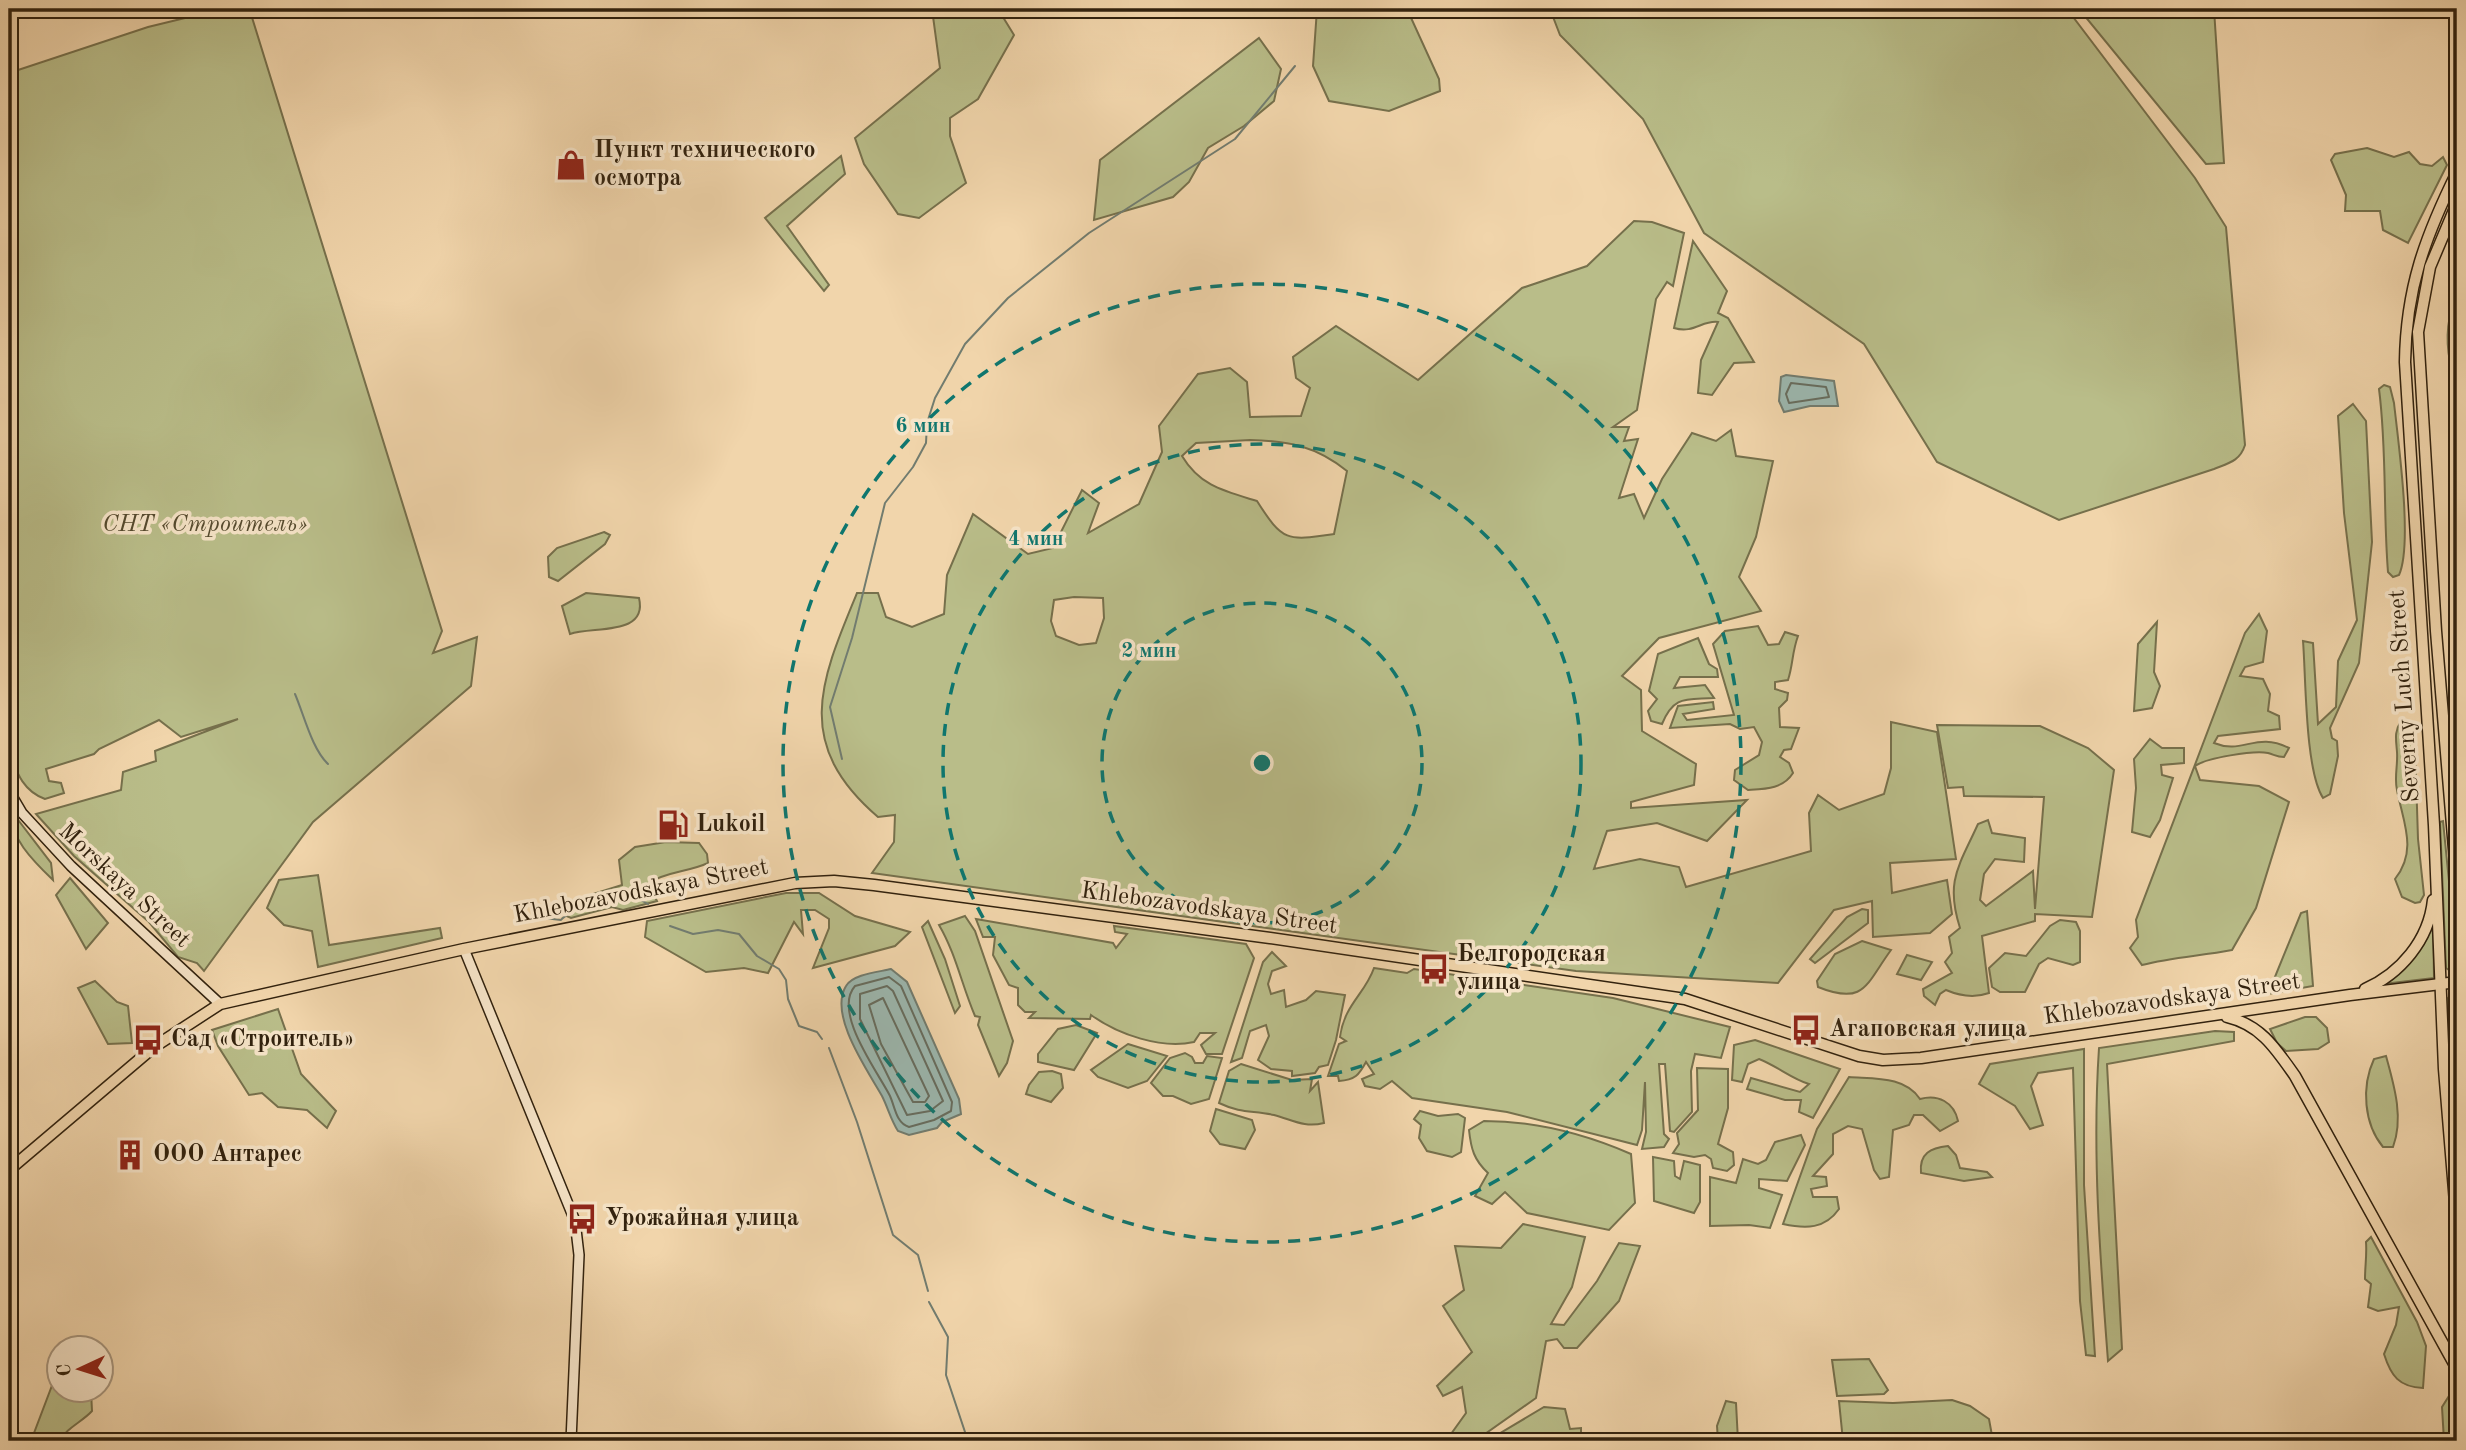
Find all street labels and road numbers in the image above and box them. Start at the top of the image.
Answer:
street label: Severny Luch Street [2386,589,2424,803]
street label: Morskaya Street [54,819,194,953]
street label: Khlebozavodskaya Street [512,856,770,928]
street label: Khlebozavodskaya Street [1079,879,1339,939]
street label: Khlebozavodskaya Street [2042,970,2302,1030]

